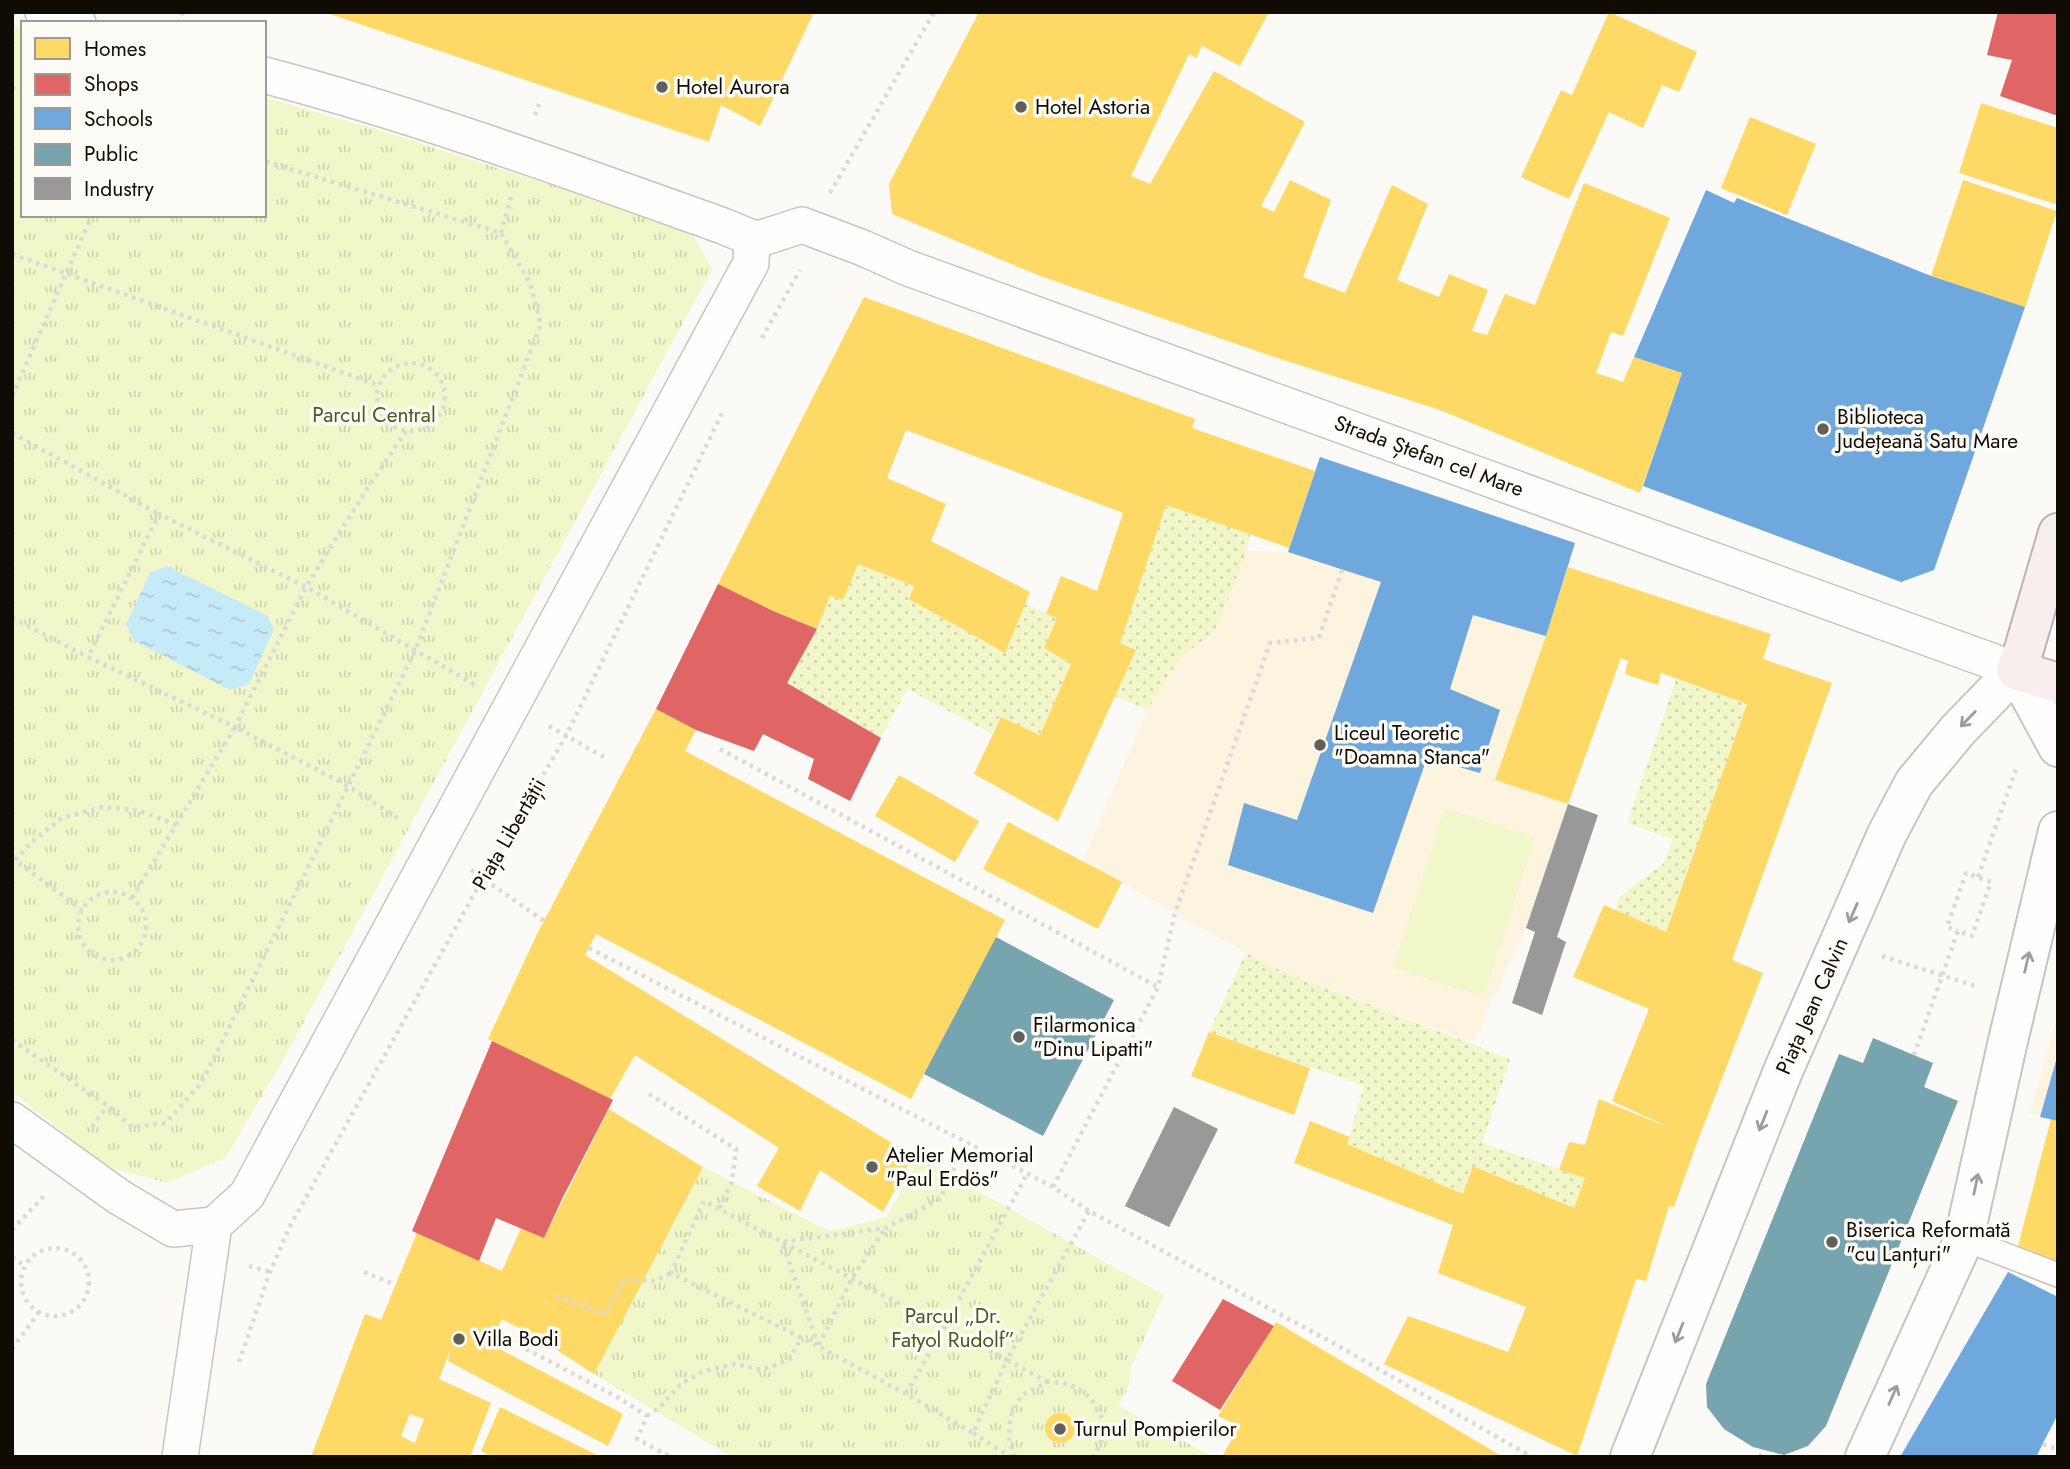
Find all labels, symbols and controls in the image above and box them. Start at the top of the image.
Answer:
legend [21,21,266,217]
text: Homes [84,34,146,64]
text: Shops [84,69,138,99]
place label: Hotel Aurora [676,72,790,102]
marker: Hotel Aurora [654,79,670,95]
place label: Hotel Astoria [1035,92,1150,122]
marker: Hotel Astoria [1013,99,1029,115]
text: Schools [84,104,153,134]
text: Public [84,139,138,169]
text: Industry [84,174,155,204]
park label: Parcul Central [312,400,436,430]
place label: Biblioteca Judeţeană Satu Mare [1834,402,2018,456]
street label: Strada Ștefan cel Mare [1330,408,1528,504]
marker: Biblioteca Judeţeană Satu Mare [1815,421,1831,437]
one-way arrow [1960,710,1977,727]
place label: Liceul Teoretic "Doamna Stanca" [1334,718,1490,772]
marker: Liceul Teoretic "Doamna Stanca" [1312,737,1328,753]
street label: Piața Libertății [465,773,553,895]
one-way arrow [1846,901,1859,923]
street label: Piața Jean Calvin [1768,933,1856,1079]
one-way arrow [2020,951,2034,974]
place label: Filarmonica "Dinu Lipatti" [1033,1010,1153,1064]
marker: Filarmonica "Dinu Lipatti" [1011,1029,1027,1045]
one-way arrow [1755,1110,1768,1132]
place label: Atelier Memorial "Paul Erdös" [886,1140,1034,1194]
marker: Atelier Memorial "Paul Erdös" [864,1159,880,1175]
one-way arrow [1970,1173,1984,1196]
place label: Biserica Reformată "cu Lanțuri" [1846,1215,2011,1269]
marker: Biserica Reformată "cu Lanțuri" [1824,1234,1840,1250]
park label: Parcul „Dr. Fatyol Rudolf” [891,1301,1015,1355]
one-way arrow [1671,1322,1684,1343]
place label: Villa Bodi [473,1324,559,1354]
marker: Villa Bodi [451,1331,467,1347]
one-way arrow [1887,1384,1900,1406]
place label: Turnul Pompierilor [1074,1414,1237,1444]
marker: Turnul Pompierilor [1052,1421,1068,1437]

